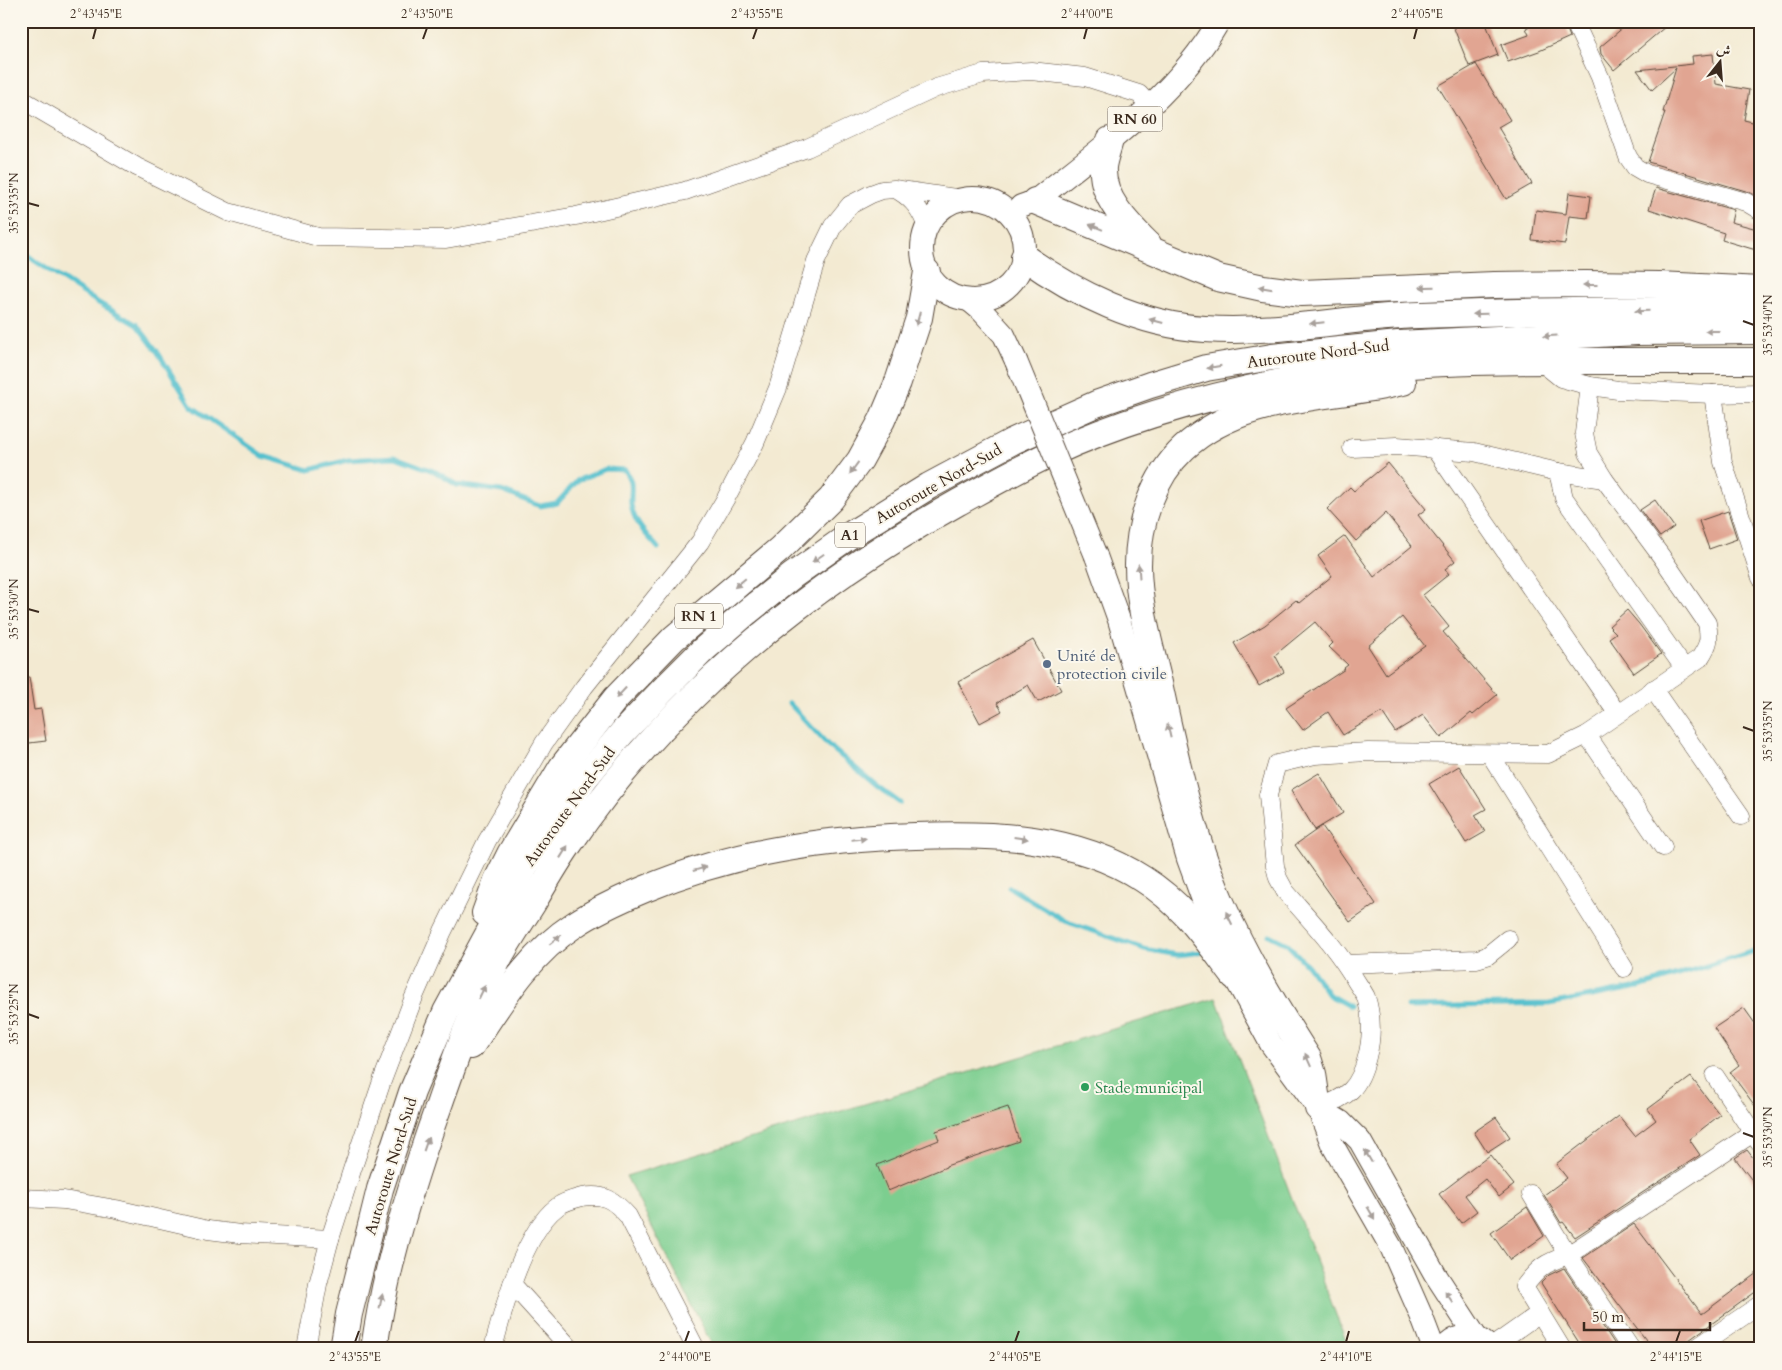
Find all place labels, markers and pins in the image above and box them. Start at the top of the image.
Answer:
place label: Unité de protection civile [1057,645,1167,685]
marker: Unité de protection civile [1041,658,1053,670]
place label: Stade municipal [1095,1077,1202,1099]
marker: Stade municipal [1079,1081,1091,1093]

